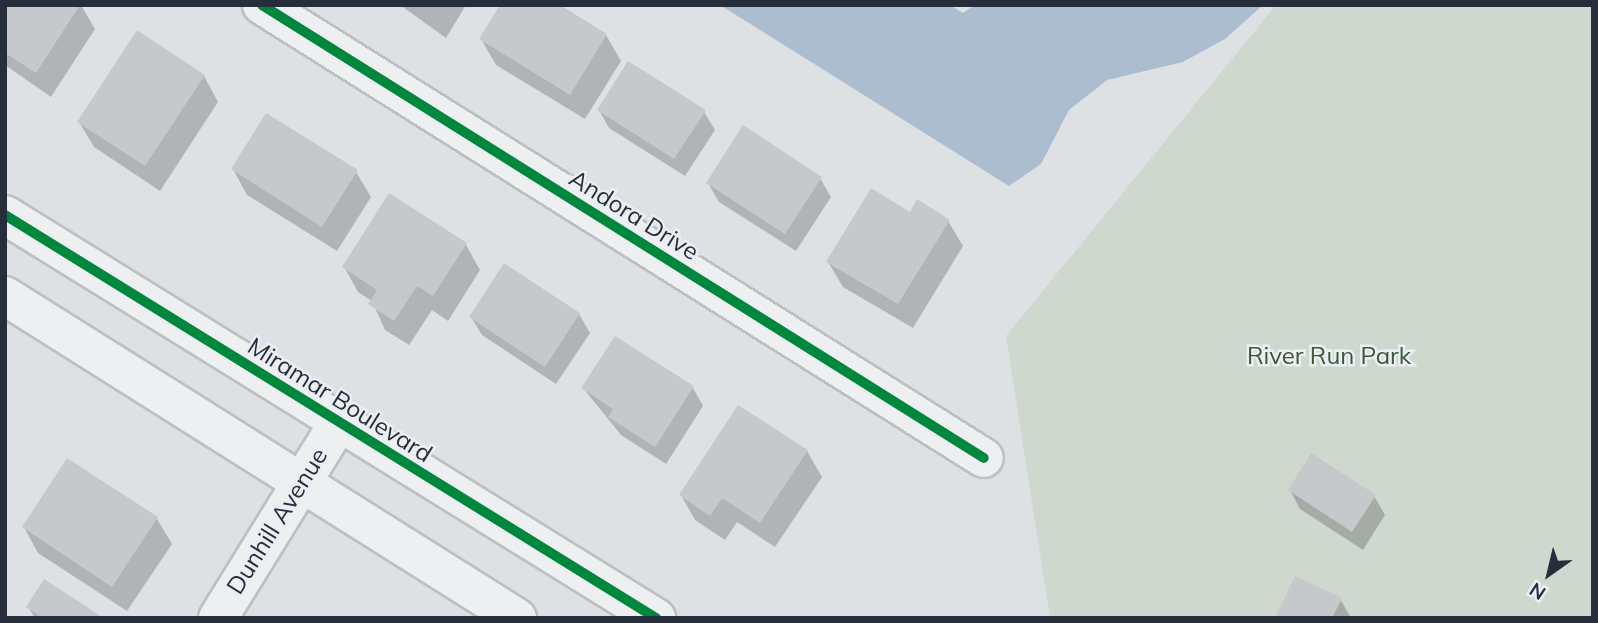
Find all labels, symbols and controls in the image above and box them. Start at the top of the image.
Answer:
street label: Andora Drive [564,164,704,266]
street label: Miramar Boulevard [242,332,438,468]
park label: River Run Park [1247,342,1411,370]
street label: Dunhill Avenue [221,443,333,599]
north arrow [1514,539,1584,609]
text: N [1525,577,1550,605]

